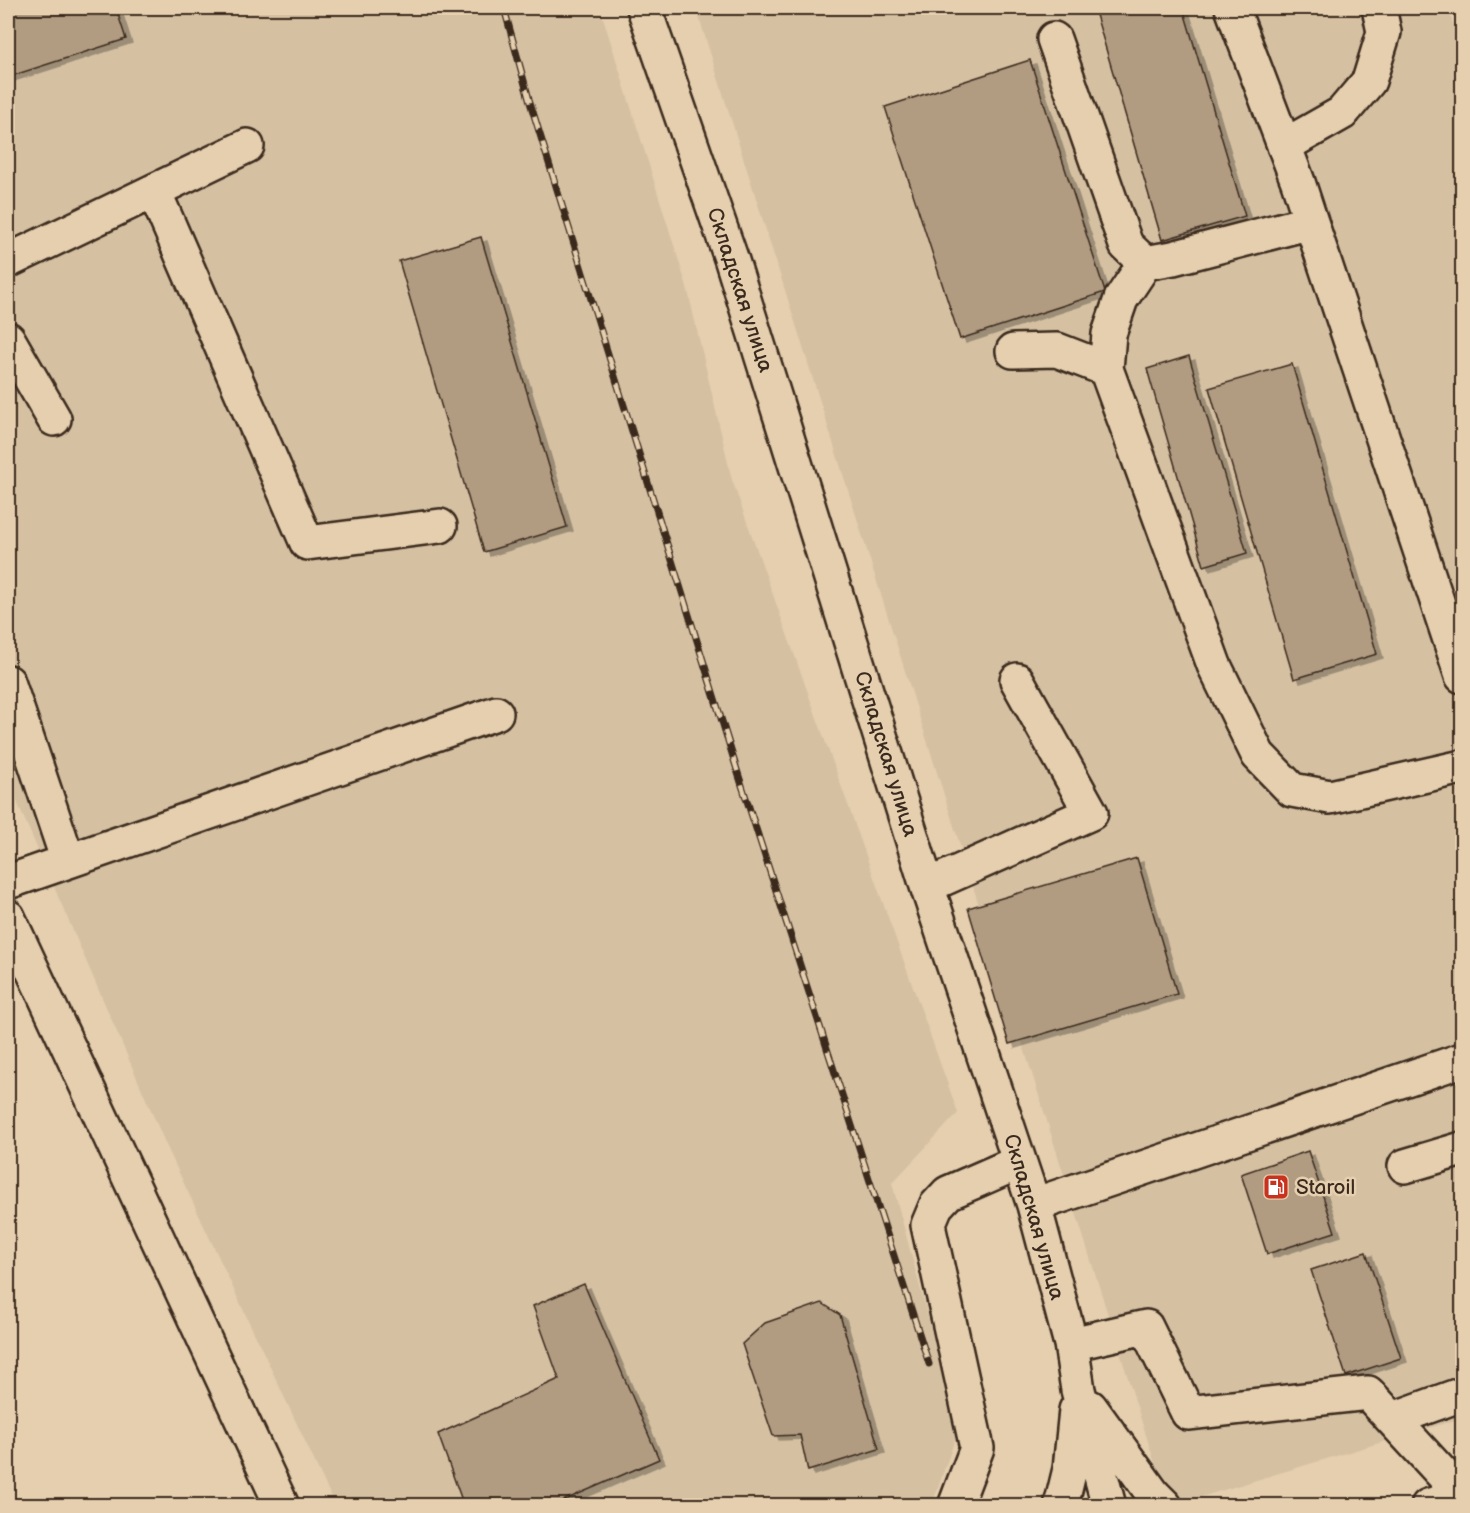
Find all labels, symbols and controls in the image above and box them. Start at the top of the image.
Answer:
street label: Складская улица [702,205,779,376]
street label: Складская улица [849,668,923,840]
street label: Складская улица [998,1131,1070,1303]
fuel station icon: Staroil [1261,1172,1291,1202]
place label: Staroil [1296,1175,1355,1200]

